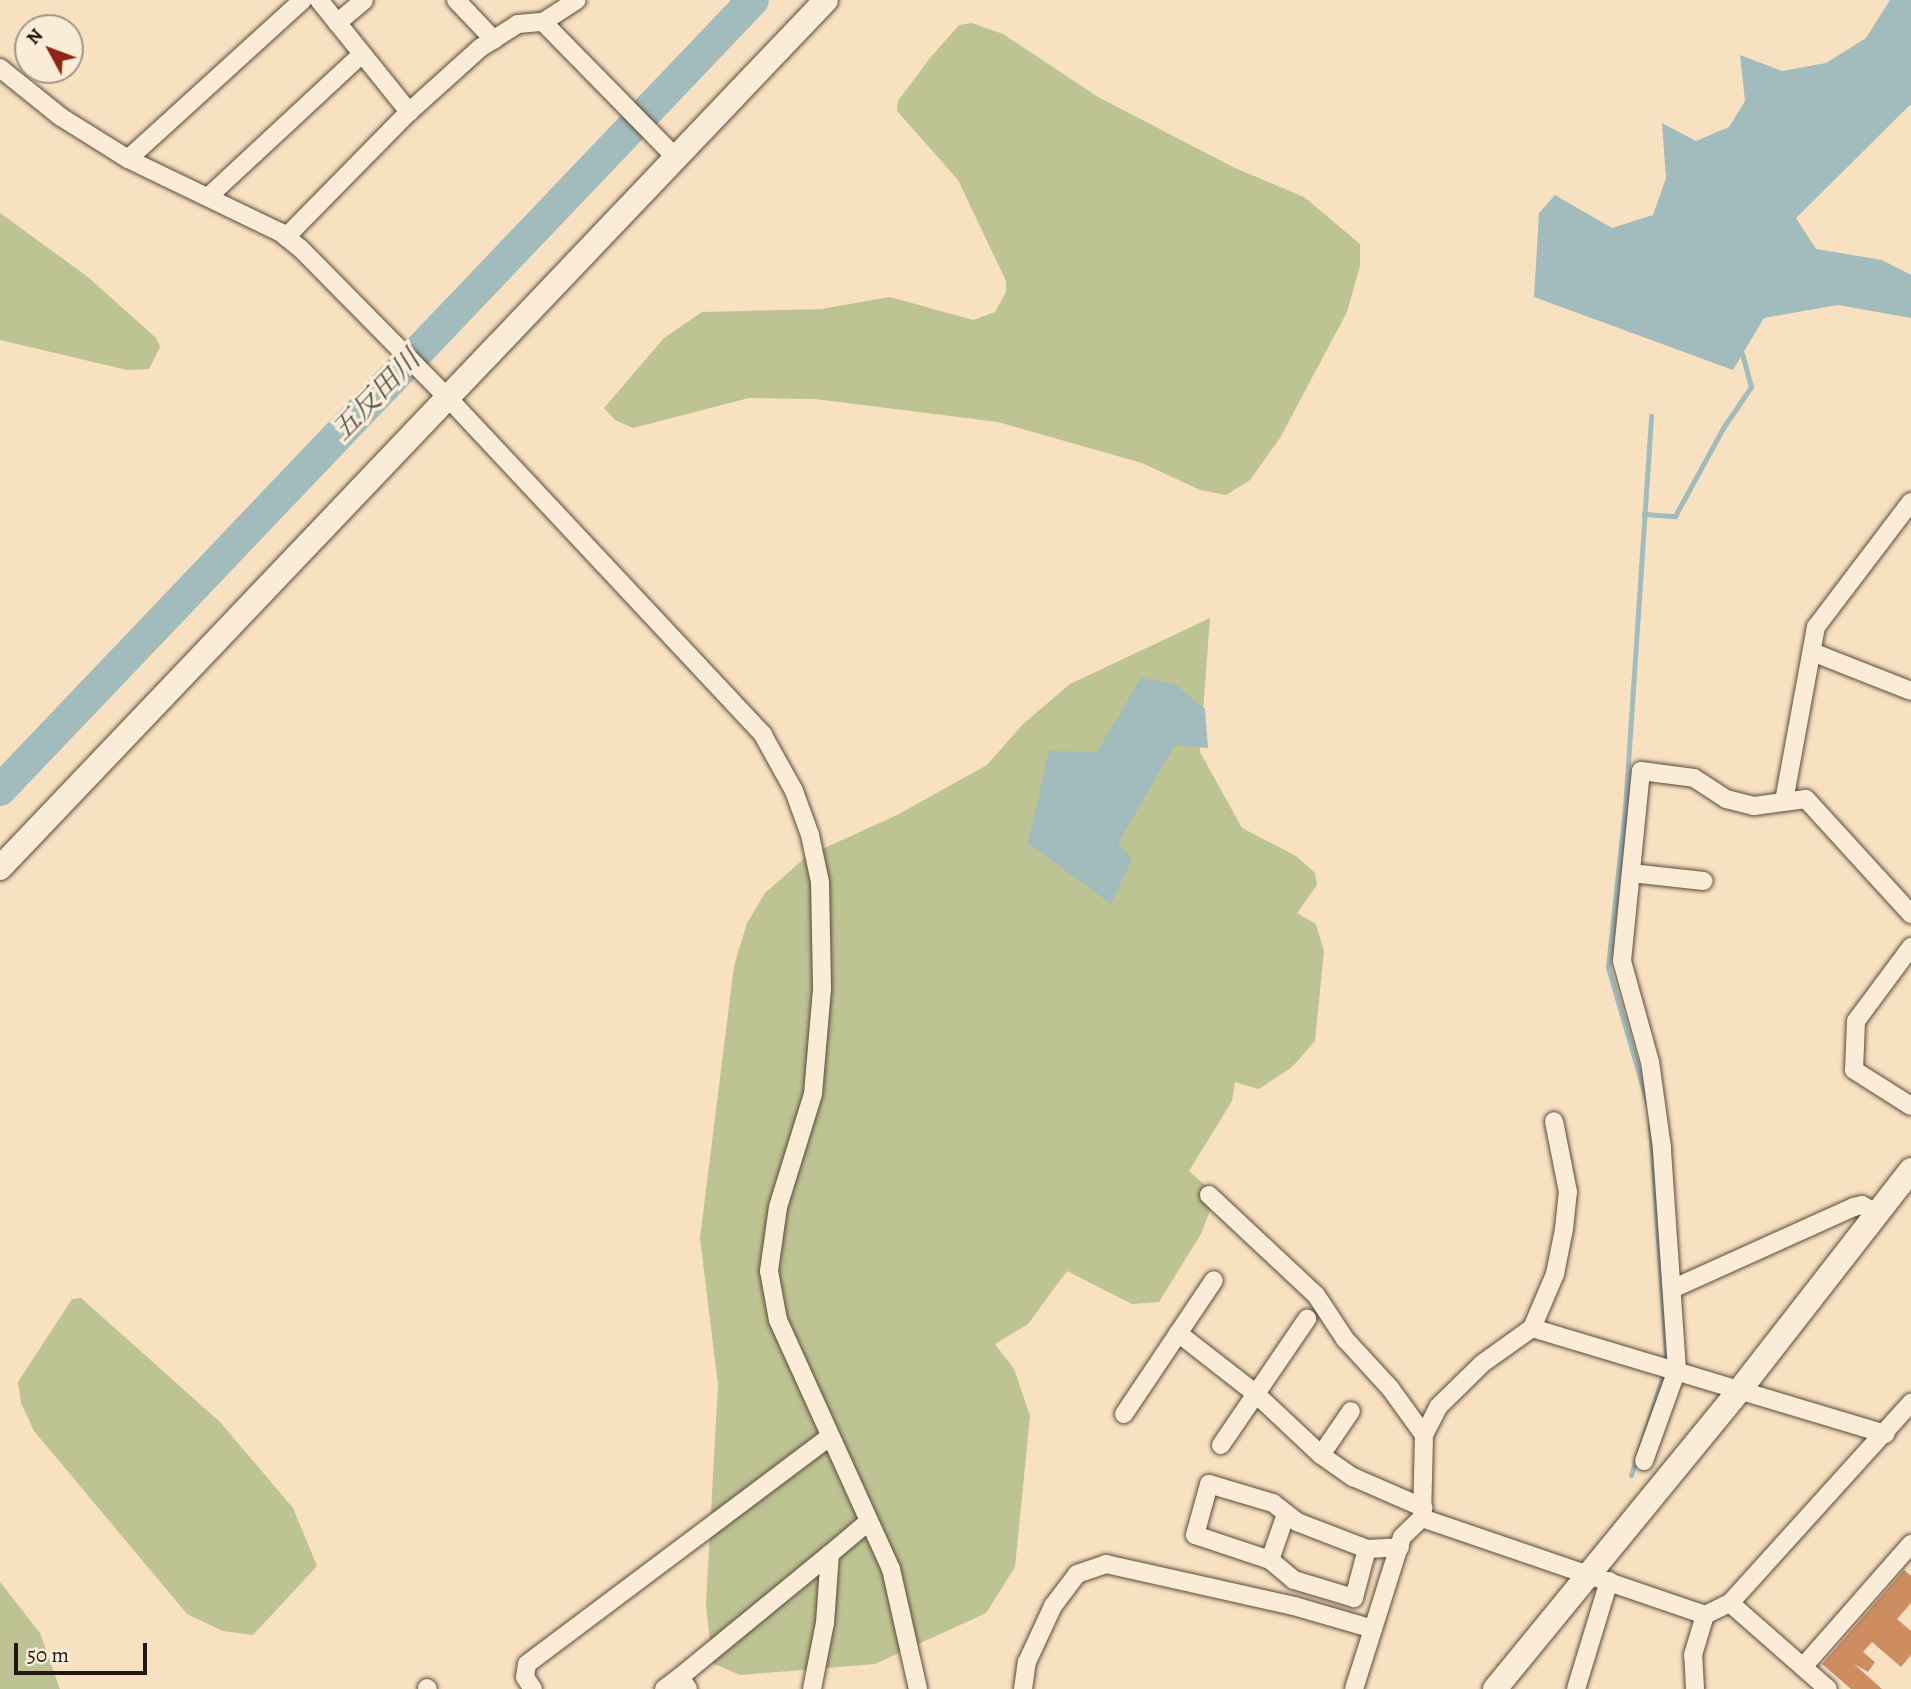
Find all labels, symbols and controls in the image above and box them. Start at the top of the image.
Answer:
north arrow [14,14,84,84]
text: N [20,23,49,50]
water label: 五反田川 [325,343,427,447]
scale bar [18,1630,150,1674]
text: 50 m [27,1641,69,1669]

